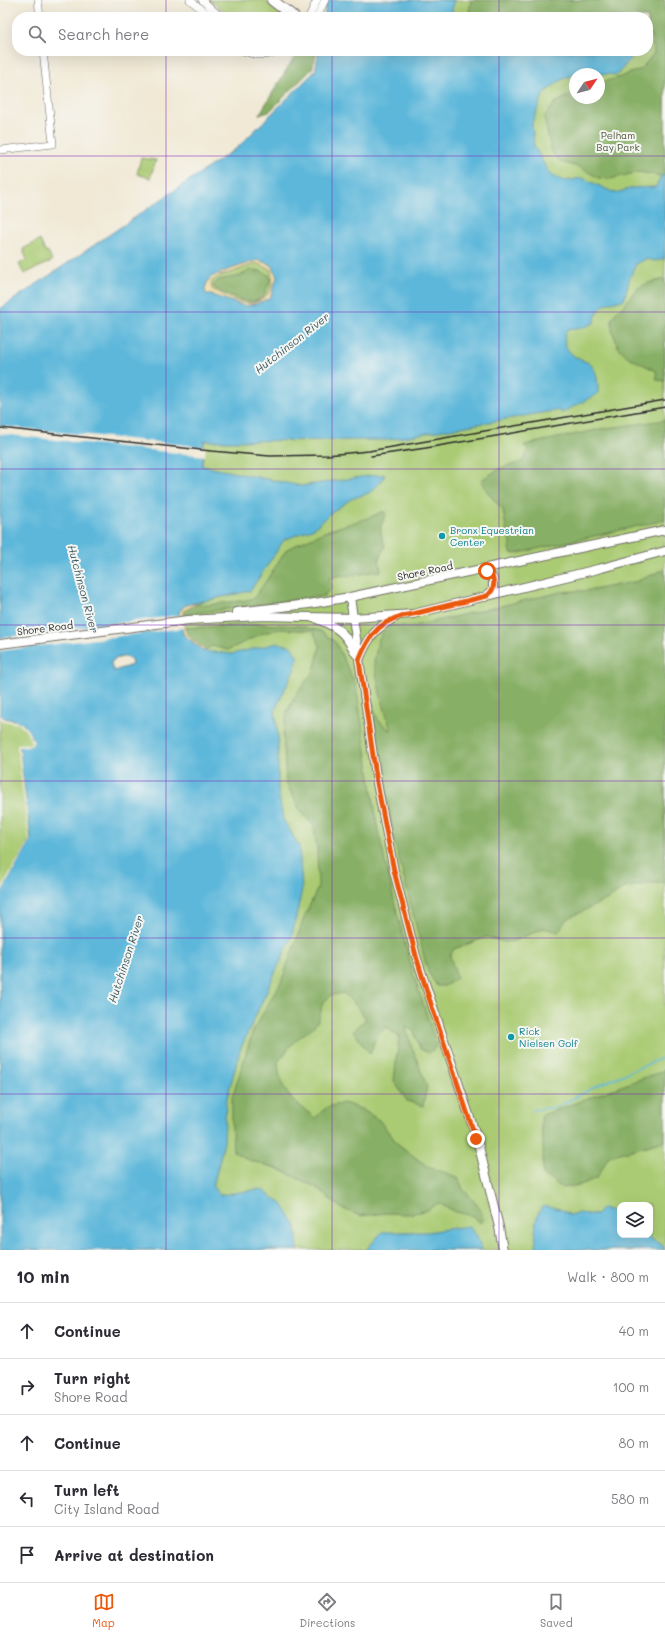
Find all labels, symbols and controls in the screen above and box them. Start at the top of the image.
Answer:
search box [12,12,653,56]
icon: search [26,23,48,45]
text: Search here [58,24,149,44]
north arrow [569,68,605,104]
park label: Pelham Bay Park [596,128,640,154]
water label: Hutchinson River [251,308,332,376]
place label: Bronx Equestrian Center [450,523,534,549]
marker: Bronx Equestrian Center [437,531,447,541]
water label: Hutchinson River [64,543,103,635]
street label: Shore Road [396,558,454,584]
route start [478,562,496,580]
street label: Shore Road [16,618,74,638]
water label: Hutchinson River [104,913,147,1004]
place label: Rick Nielsen Golf [519,1024,579,1050]
marker: Rick Nielsen Golf [506,1032,516,1042]
route end [467,1130,485,1148]
map controls [617,1202,653,1238]
button: layers [617,1202,653,1238]
text: 10 min [16,1265,70,1287]
text: Walk · 800 m [567,1268,649,1285]
icon: ahead [16,1320,38,1342]
text: Continue [54,1321,121,1341]
text: 40 m [619,1322,649,1339]
text: Turn right [54,1368,131,1388]
icon: right [16,1376,38,1398]
text: 100 m [613,1378,649,1395]
text: Shore Road [54,1388,127,1405]
icon: ahead [16,1432,38,1454]
text: Continue [54,1433,121,1453]
text: 80 m [619,1434,649,1451]
text: Turn left [54,1480,119,1500]
icon: left [16,1488,38,1510]
text: 580 m [611,1490,649,1507]
text: City Island Road [54,1500,159,1517]
icon: arrive [16,1544,38,1566]
text: Arrive at destination [54,1545,214,1565]
tab: Map [92,1591,115,1630]
tab: Directions [299,1591,355,1630]
tab: Saved [540,1591,573,1630]

